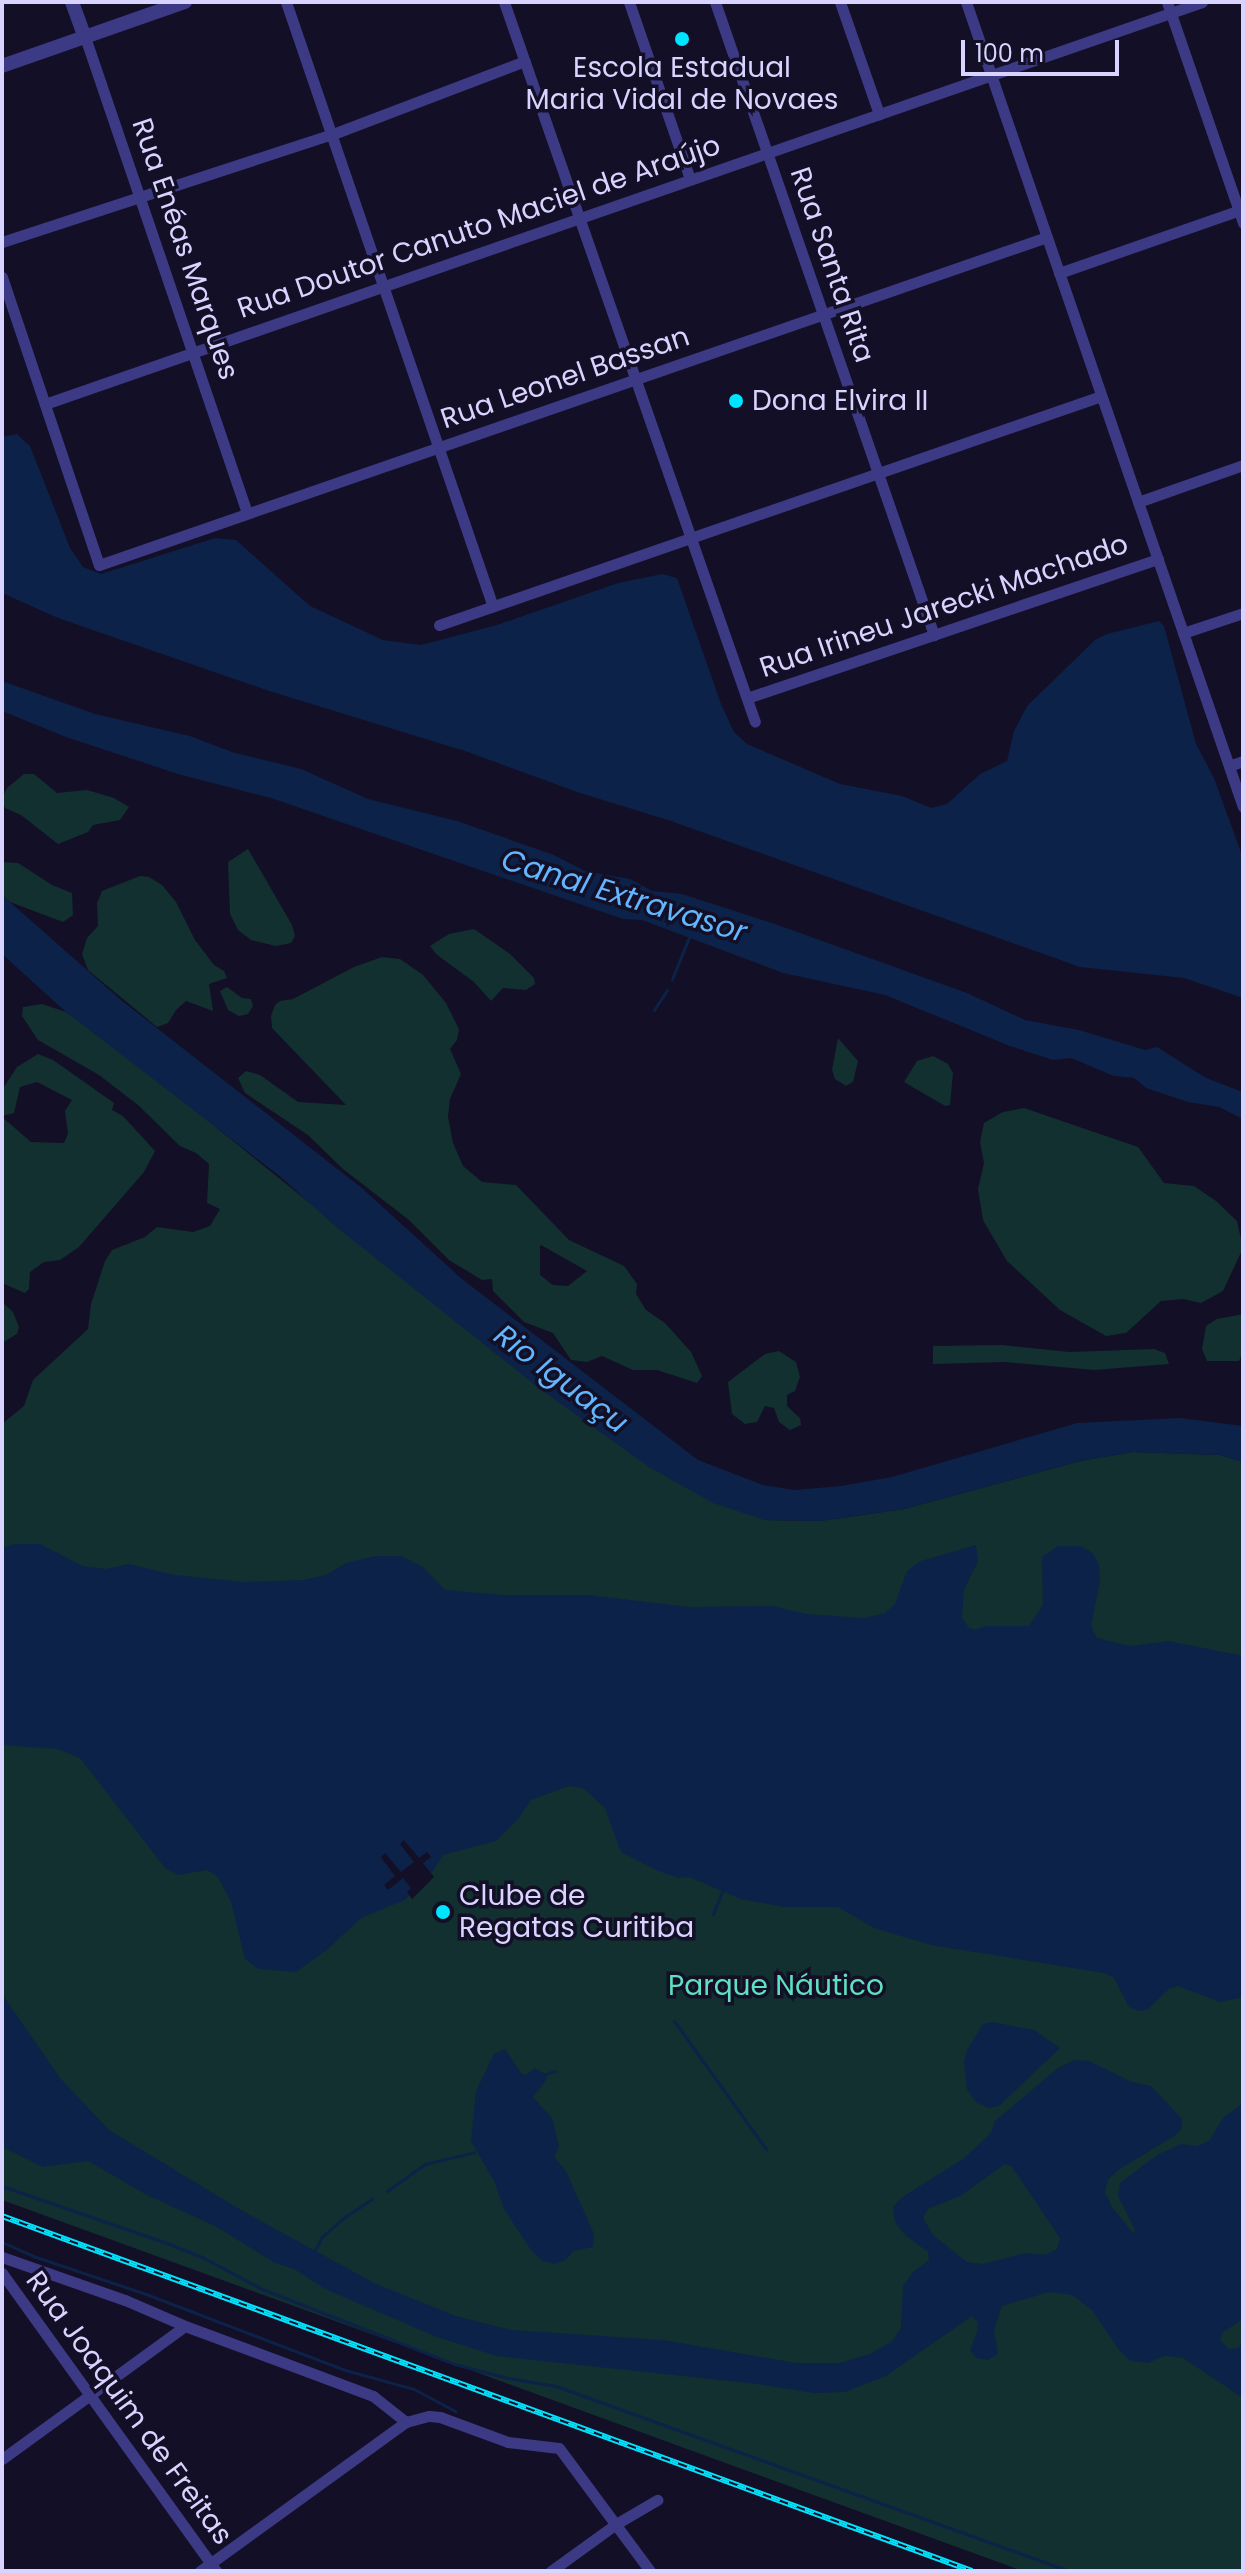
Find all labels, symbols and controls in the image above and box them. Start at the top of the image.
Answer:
scale bar [965,24,1123,74]
marker: Escola Estadual Maria Vidal de Novaes [673,30,691,48]
text: 100 m [975,37,1044,70]
place label: Escola Estadual Maria Vidal de Novaes [526,51,838,117]
street label: Rua Enéas Marques [124,114,246,384]
street label: Rua Doutor Canuto Maciel de Araújo [233,128,725,326]
street label: Rua Santa Rita [783,163,881,367]
street label: Rua Leonel Bassan [436,320,694,436]
place label: Dona Elvira II [752,384,929,418]
marker: Dona Elvira II [727,392,745,410]
street label: Rua Irineu Jarecki Machado [755,527,1133,685]
water label: Canal Extravasor [497,842,751,950]
water label: Rio Iguaçu [487,1317,635,1441]
place label: Clube de Regatas Curitiba [459,1879,694,1945]
marker: Clube de Regatas Curitiba [434,1903,452,1921]
park label: Parque Náutico [668,1969,884,2003]
street label: Rua Joaquim de Freitas [19,2265,239,2551]

